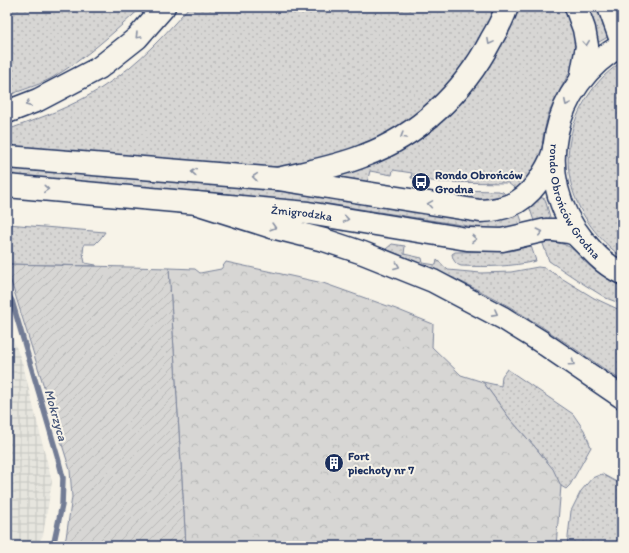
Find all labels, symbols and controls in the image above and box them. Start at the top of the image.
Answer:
one-way arrow [135,31,143,39]
one-way arrow [488,38,495,46]
one-way arrow [581,40,590,46]
one-way arrow [564,98,572,106]
one-way arrow [24,99,31,107]
one-way arrow [400,131,407,138]
street label: rondo Obrońców Grodna [547,143,603,262]
one-way arrow [191,167,197,176]
place label: Rondo Obrońców Grodna [435,168,524,196]
bus stop icon: Rondo Obrońców Grodna [410,171,432,193]
one-way arrow [252,172,258,181]
one-way arrow [43,185,49,194]
one-way arrow [427,200,433,209]
street label: Żmigrodzka [271,203,334,224]
one-way arrow [342,214,349,223]
one-way arrow [269,222,276,231]
one-way arrow [537,228,544,236]
one-way arrow [471,235,477,243]
one-way arrow [393,261,400,269]
one-way arrow [491,309,498,316]
one-way arrow [568,358,575,365]
water label: Mokrzyca [41,387,71,443]
place label: Fort piechoty nr 7 [347,449,414,478]
building icon: Fort piechoty nr 7 [323,452,345,474]

